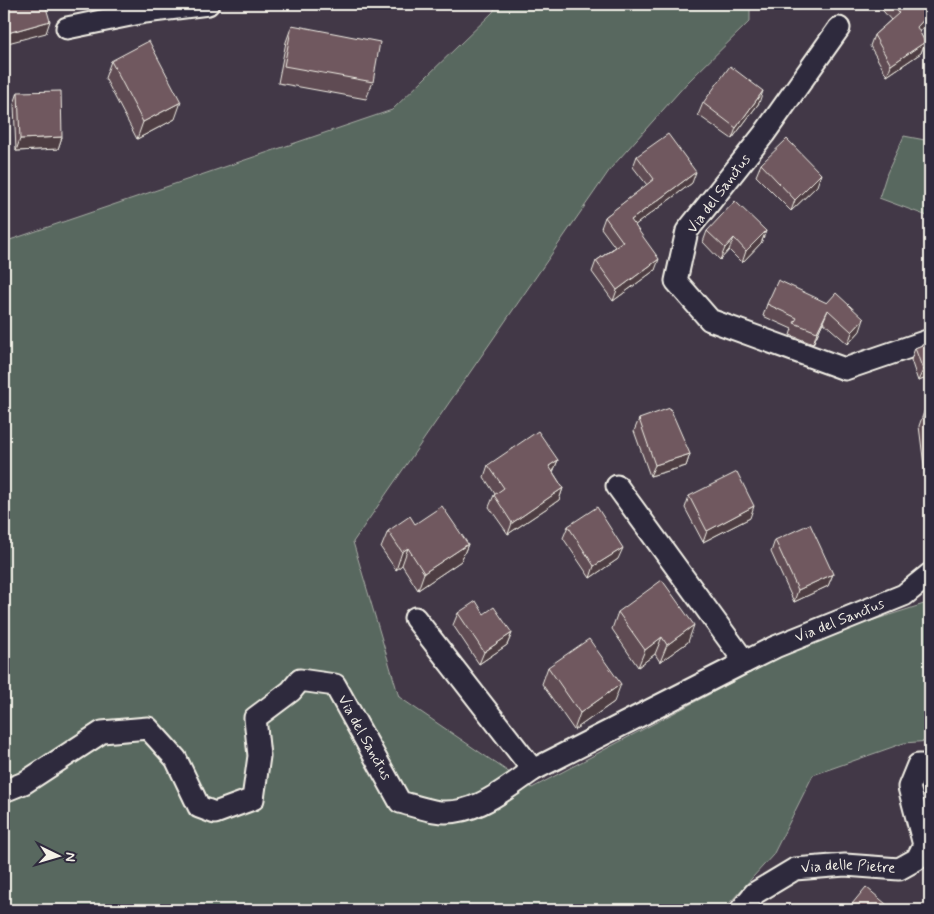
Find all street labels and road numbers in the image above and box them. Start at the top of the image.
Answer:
street label: Via del Sanctus [683,150,756,238]
street label: Via del Sanctus [792,594,888,648]
street label: Via del Sanctus [333,691,396,784]
street label: Via delle Pietre [800,855,896,879]

